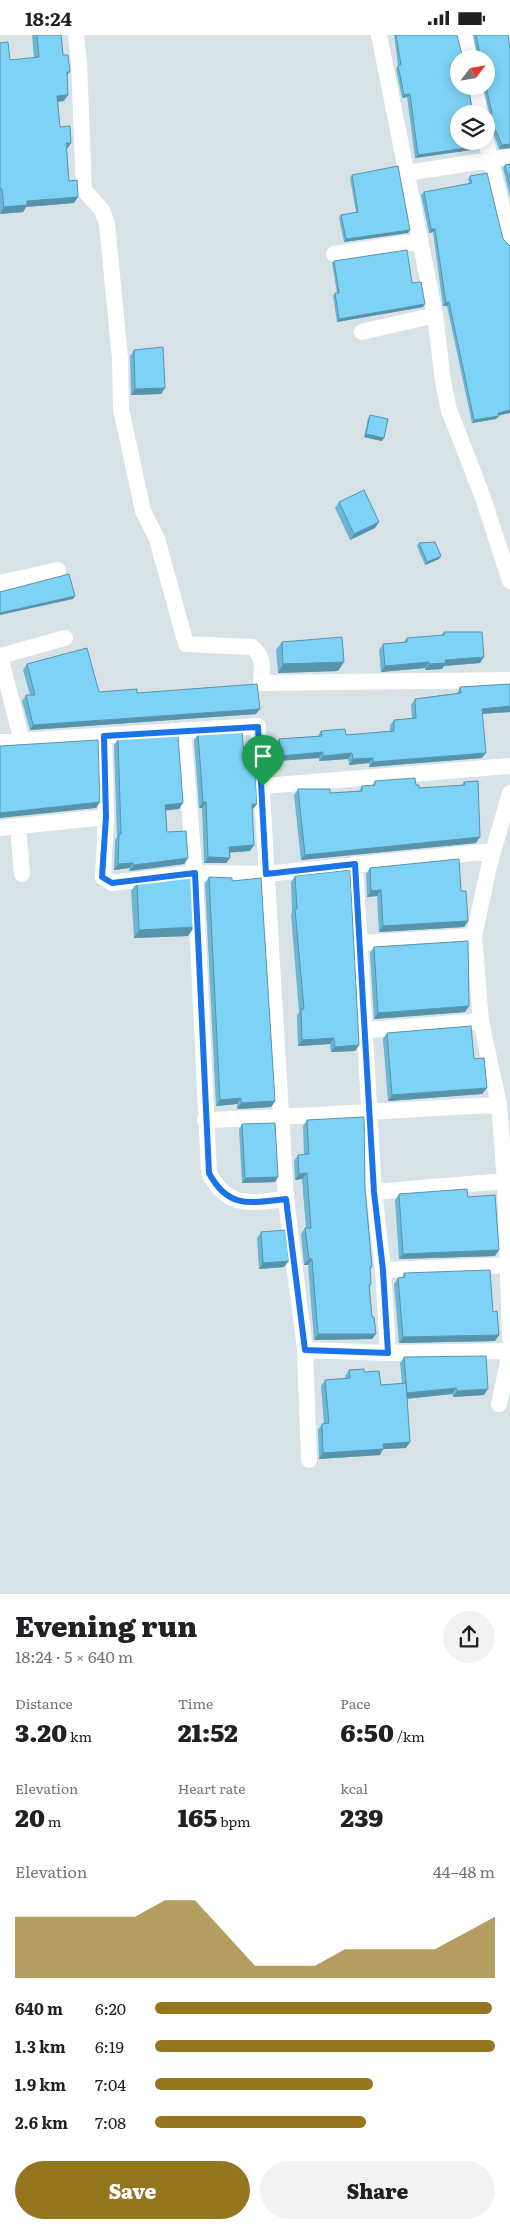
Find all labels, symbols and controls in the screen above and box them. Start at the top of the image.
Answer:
text: 18:24 [25,4,72,32]
north arrow [450,50,495,95]
map controls [450,50,495,150]
button: layers [450,105,495,150]
pin [242,735,284,786]
icon: arrive [249,742,277,770]
text: Evening run [15,1604,197,1646]
button: share [443,1611,495,1663]
text: 18:24 · 5 × 640 m [15,1644,133,1668]
text: Distance [15,1693,73,1713]
text: Time [178,1693,213,1713]
text: Pace [340,1693,370,1713]
text: 3.20 [15,1713,67,1750]
text: 21:52 [178,1713,238,1750]
text: 6:50 [340,1713,394,1750]
text: km [67,1726,92,1746]
text: /km [394,1726,425,1746]
text: Elevation [15,1778,78,1798]
text: Heart rate [178,1778,246,1798]
text: kcal [340,1778,368,1798]
text: 20 [15,1798,45,1835]
text: 165 [178,1798,217,1835]
text: 239 [340,1798,383,1835]
text: m [45,1811,61,1831]
text: bpm [217,1811,251,1831]
text: Elevation [15,1859,87,1883]
text: 44–48 m [433,1859,495,1883]
text: 640 m [15,1996,63,2020]
text: 6:20 [95,1996,126,2020]
text: 1.3 km [15,2034,66,2058]
text: 6:19 [95,2034,124,2058]
text: 1.9 km [15,2072,66,2096]
text: 7:04 [95,2072,126,2096]
text: 2.6 km [15,2110,68,2134]
text: 7:08 [95,2110,126,2134]
button: Save [15,2161,250,2219]
button: Share [260,2161,495,2219]

